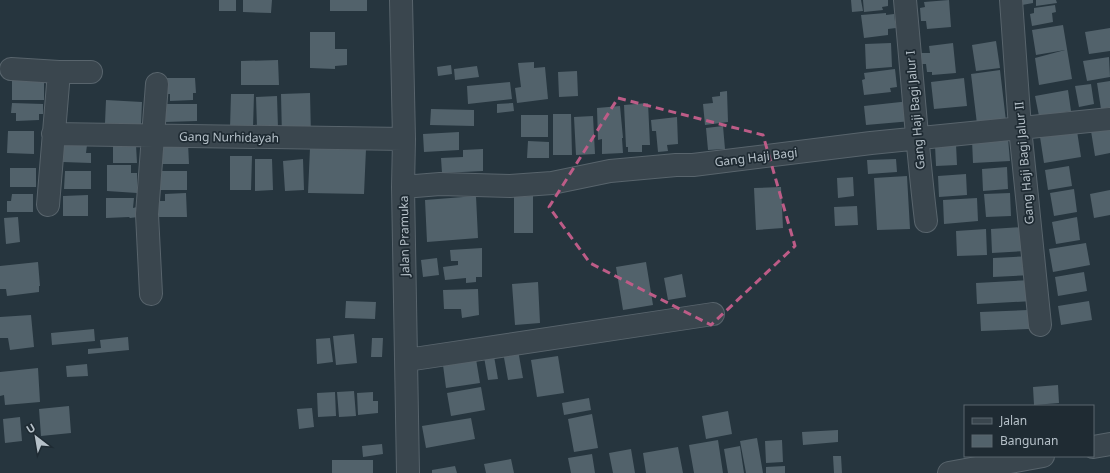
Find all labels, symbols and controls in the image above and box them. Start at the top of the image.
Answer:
street label: Gang Haji Bagi Jalur I [901,50,929,170]
street label: Gang Haji Bagi Jalur II [1010,101,1038,225]
street label: Gang Nurhidayah [179,128,279,146]
street label: Gang Haji Bagi [714,143,798,171]
street label: Jalan Pramuka [395,195,413,278]
legend [964,405,1094,457]
text: Jalan [999,412,1027,429]
north arrow [16,417,56,457]
text: U [23,419,38,437]
text: Bangunan [1000,432,1058,449]

